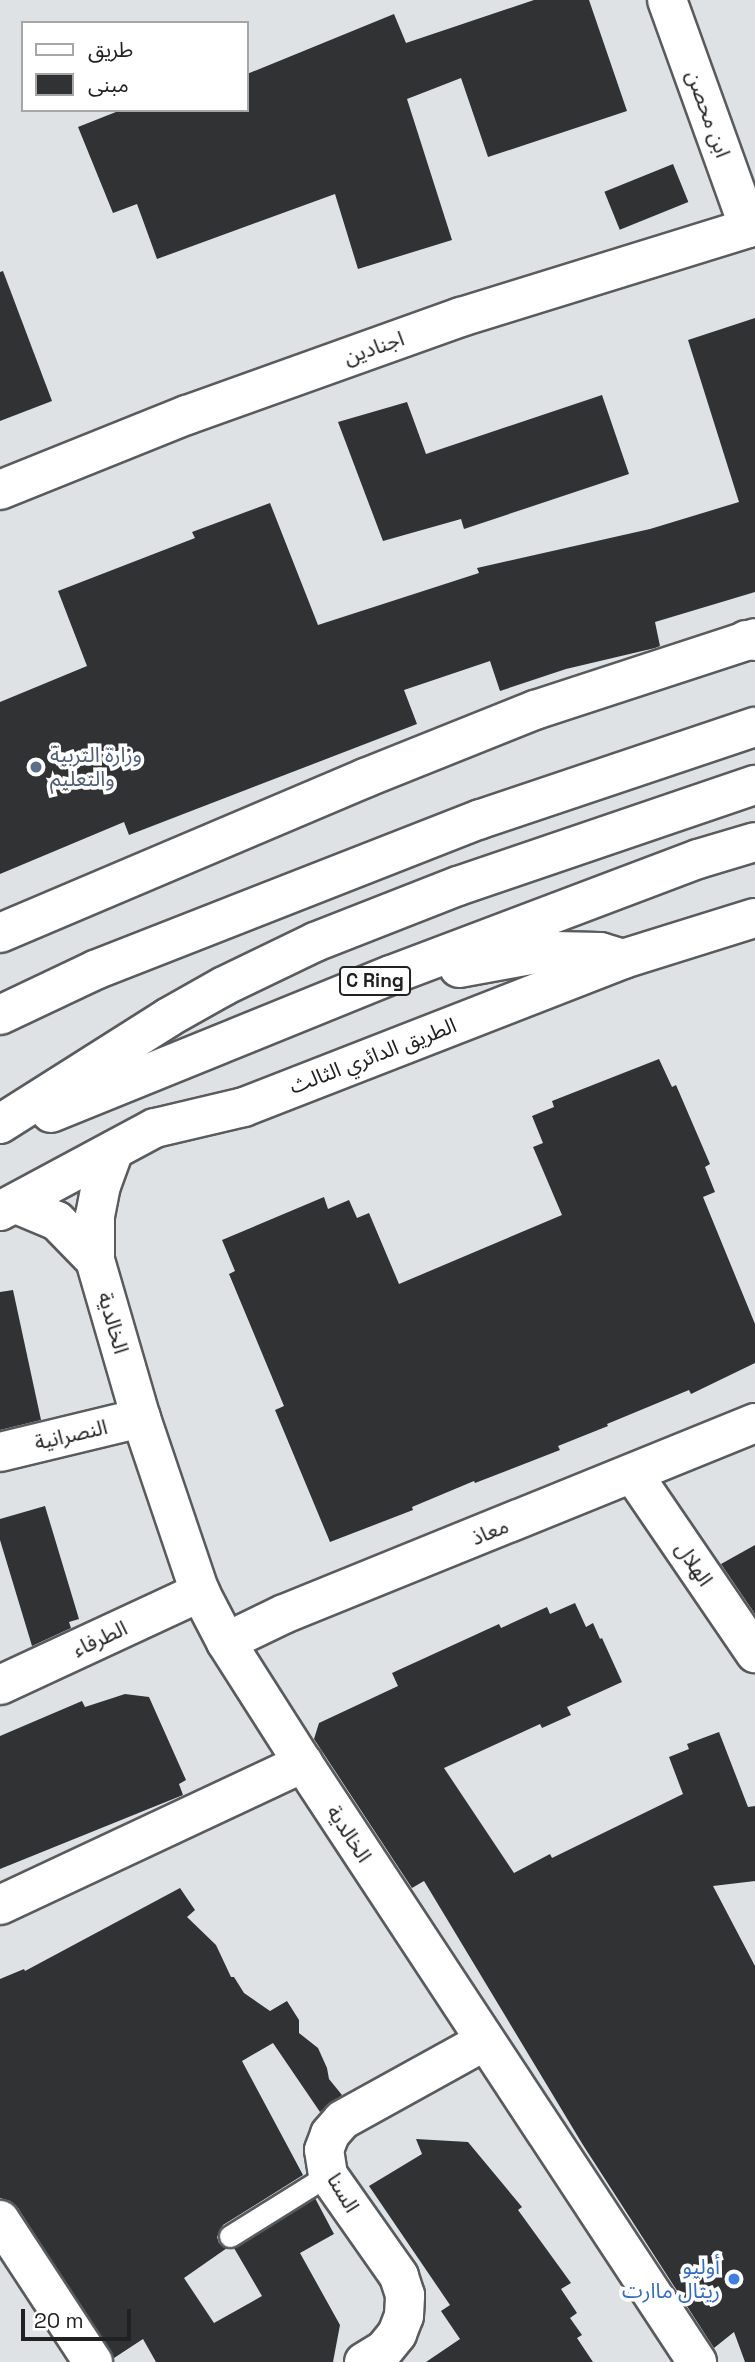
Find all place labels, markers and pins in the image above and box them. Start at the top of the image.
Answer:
place label: وزارة التربية والتعليم [50,742,142,792]
marker: وزارة التربية والتعليم [28,759,44,775]
place label: أوليو ريتال ماارت [622,2254,720,2304]
marker: أوليو ريتال ماارت [726,2271,742,2287]

